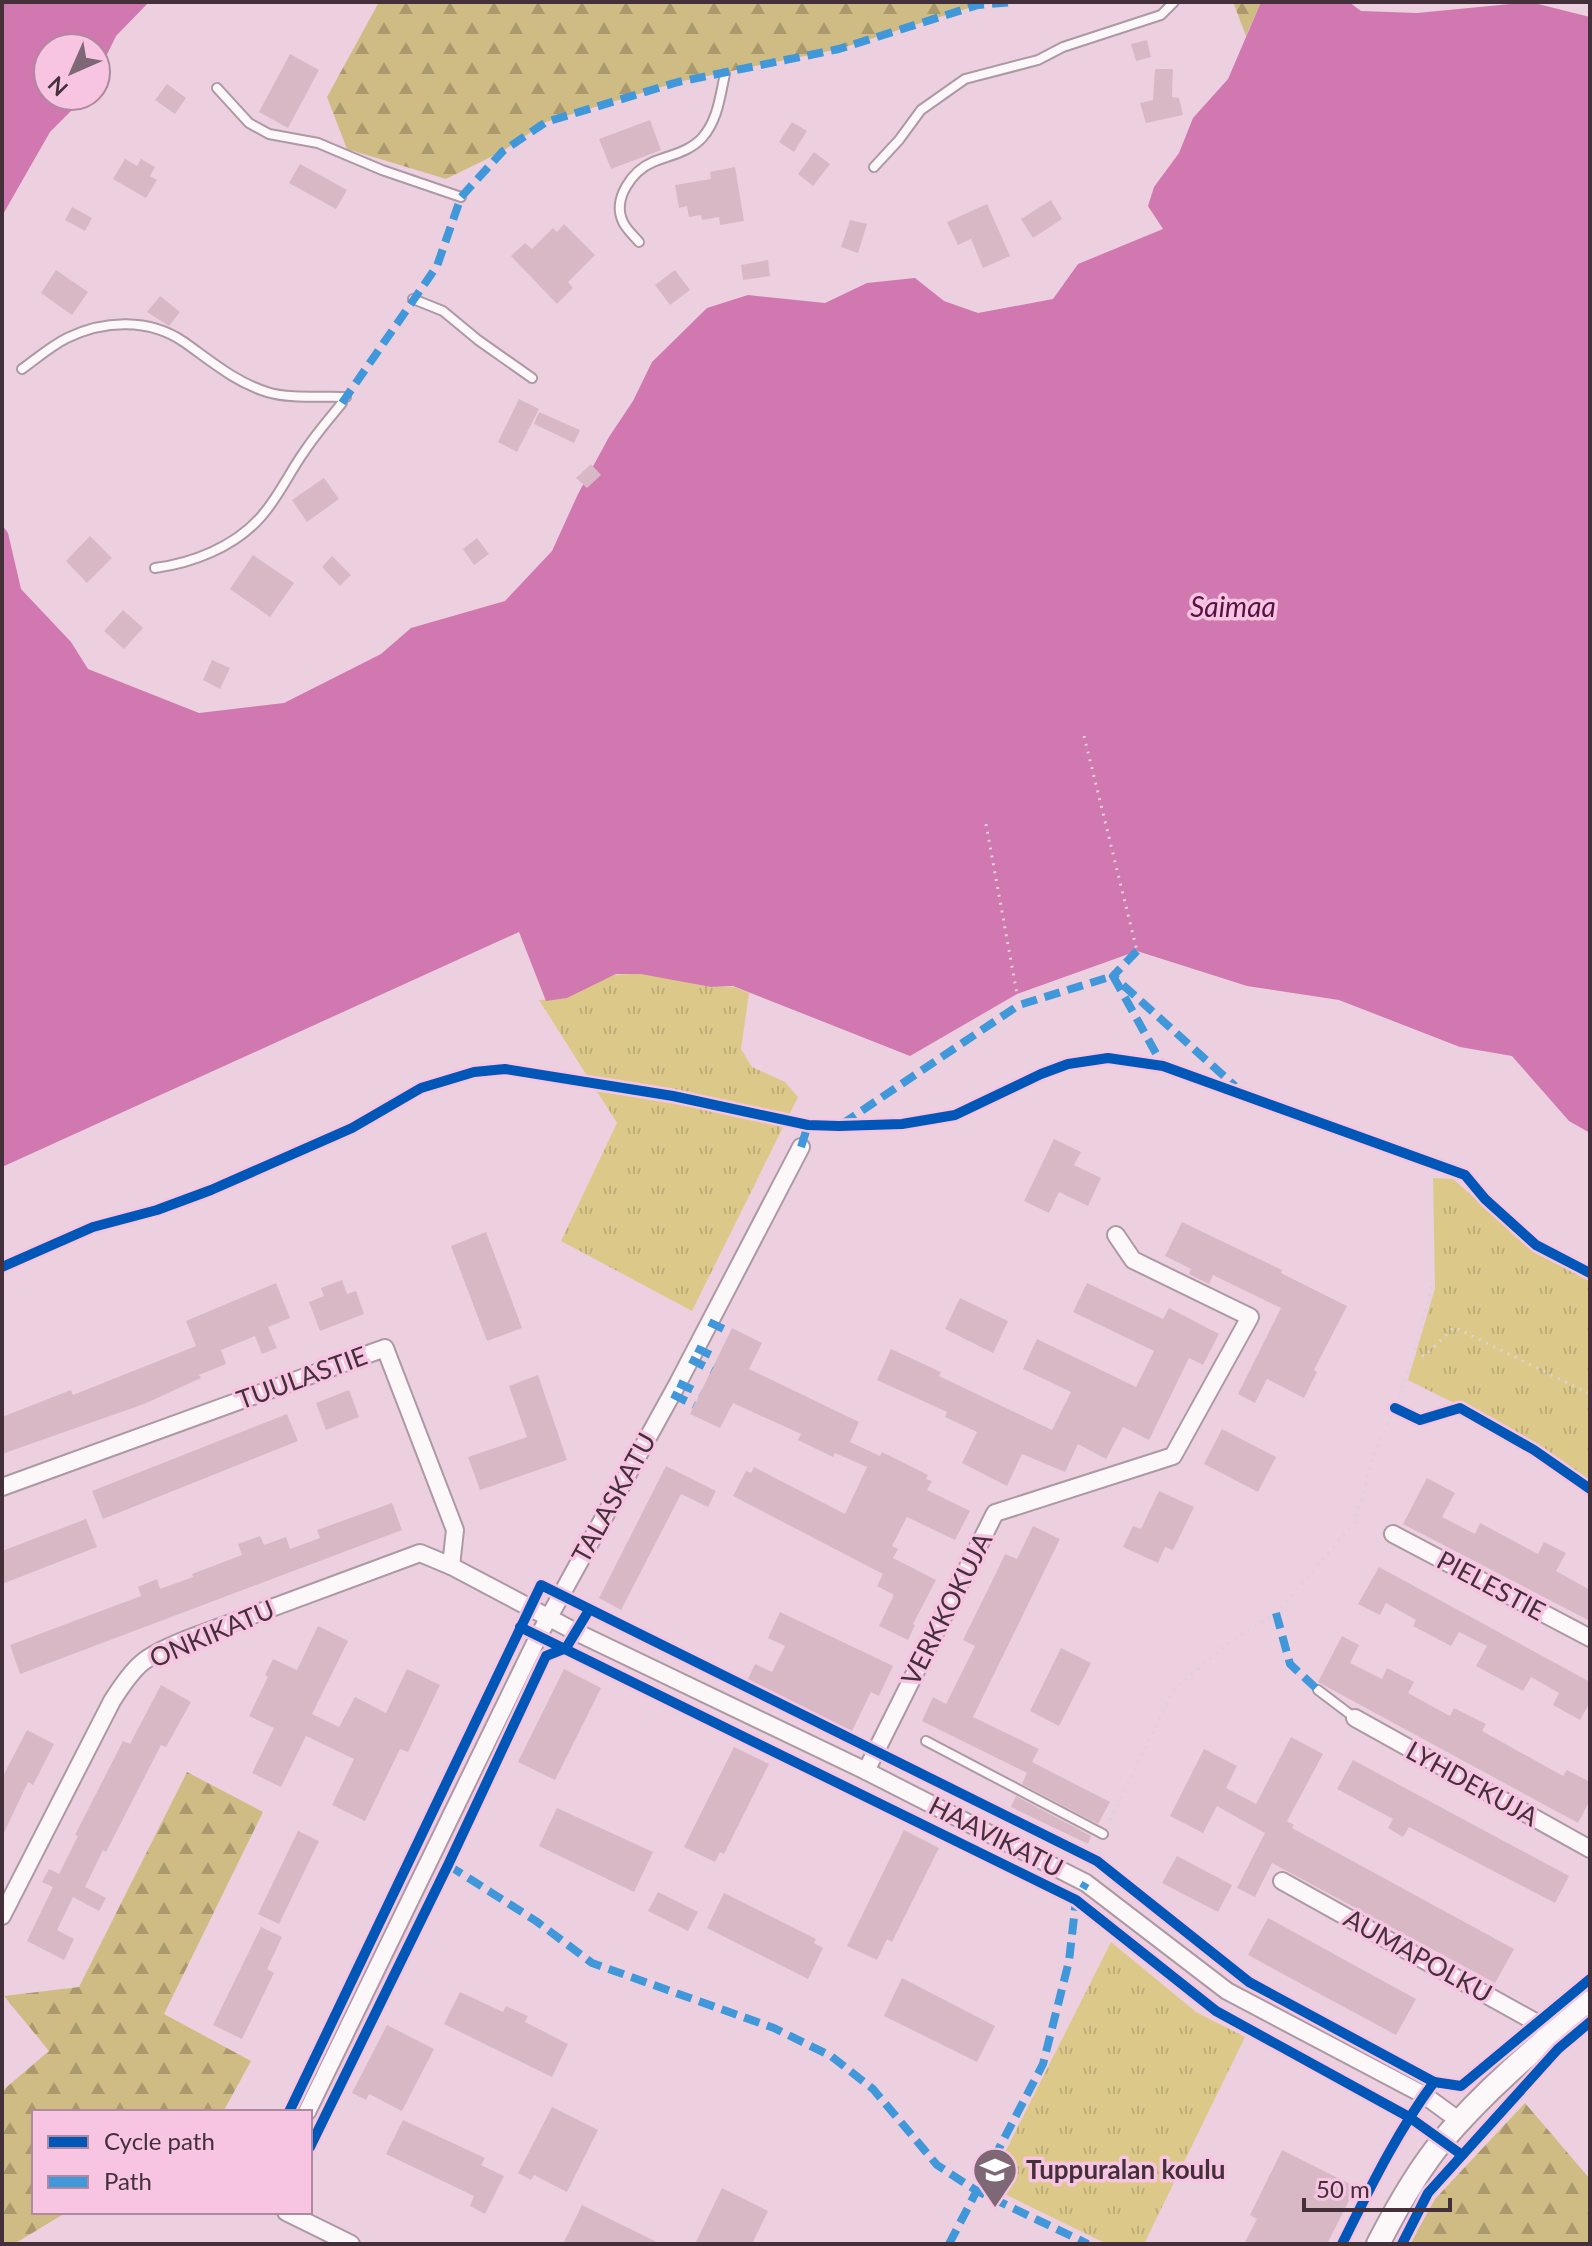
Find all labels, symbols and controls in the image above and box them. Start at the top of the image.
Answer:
north arrow [32,32,112,112]
text: N [42,71,73,102]
water label: Saimaa [1190,589,1276,623]
street label: TUULASTIE [232,1339,371,1415]
street label: TALASKATU [564,1427,662,1568]
street label: VERKKOKUJA [894,1527,998,1690]
street label: PIELESTIE [1432,1543,1551,1627]
street label: ONKIKATU [144,1592,279,1674]
street label: LYHDEKUJA [1401,1734,1544,1833]
street label: HAAVIKATU [924,1789,1069,1884]
street label: AUMAPOLKU [1339,1901,1498,2009]
legend [32,2110,312,2214]
text: Cycle path [104,2126,215,2155]
school or university icon: Tuppuralan koulu [971,2146,1019,2209]
place label: Tuppuralan koulu [1026,2153,1225,2185]
scale bar [1304,2162,1450,2212]
text: Path [104,2166,152,2195]
text: 50 m [1316,2174,1370,2203]

